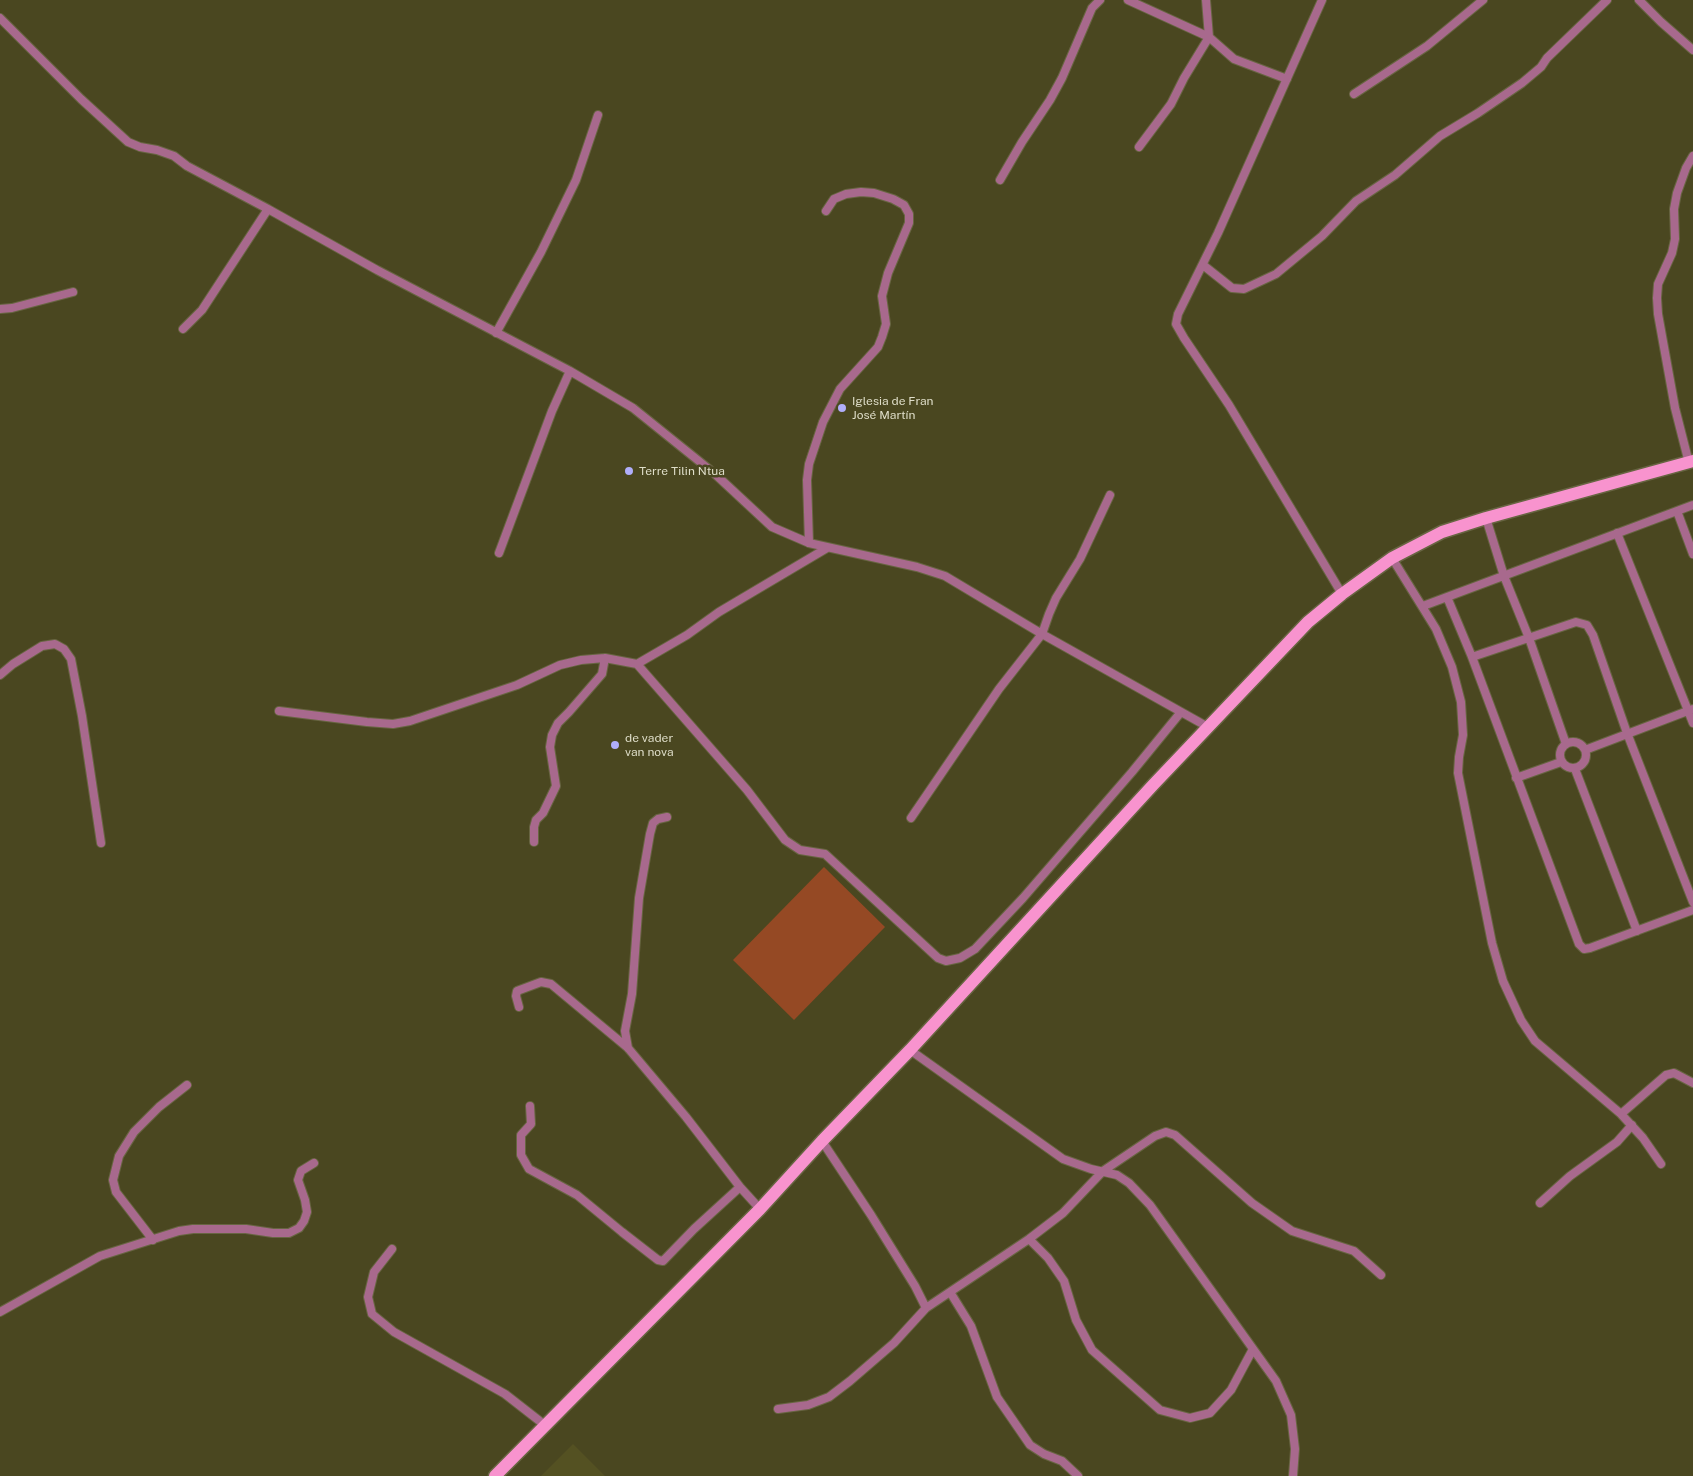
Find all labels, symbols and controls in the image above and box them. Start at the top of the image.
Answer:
place label: Iglesia de Fran José Martín [852,394,934,422]
marker: Iglesia de Fran José Martín [836,402,848,414]
place label: Terre Tilin Ntua [639,464,725,478]
marker: Terre Tilin Ntua [623,465,635,477]
place label: de vader van nova [625,731,674,759]
marker: de vader van nova [609,739,621,751]

